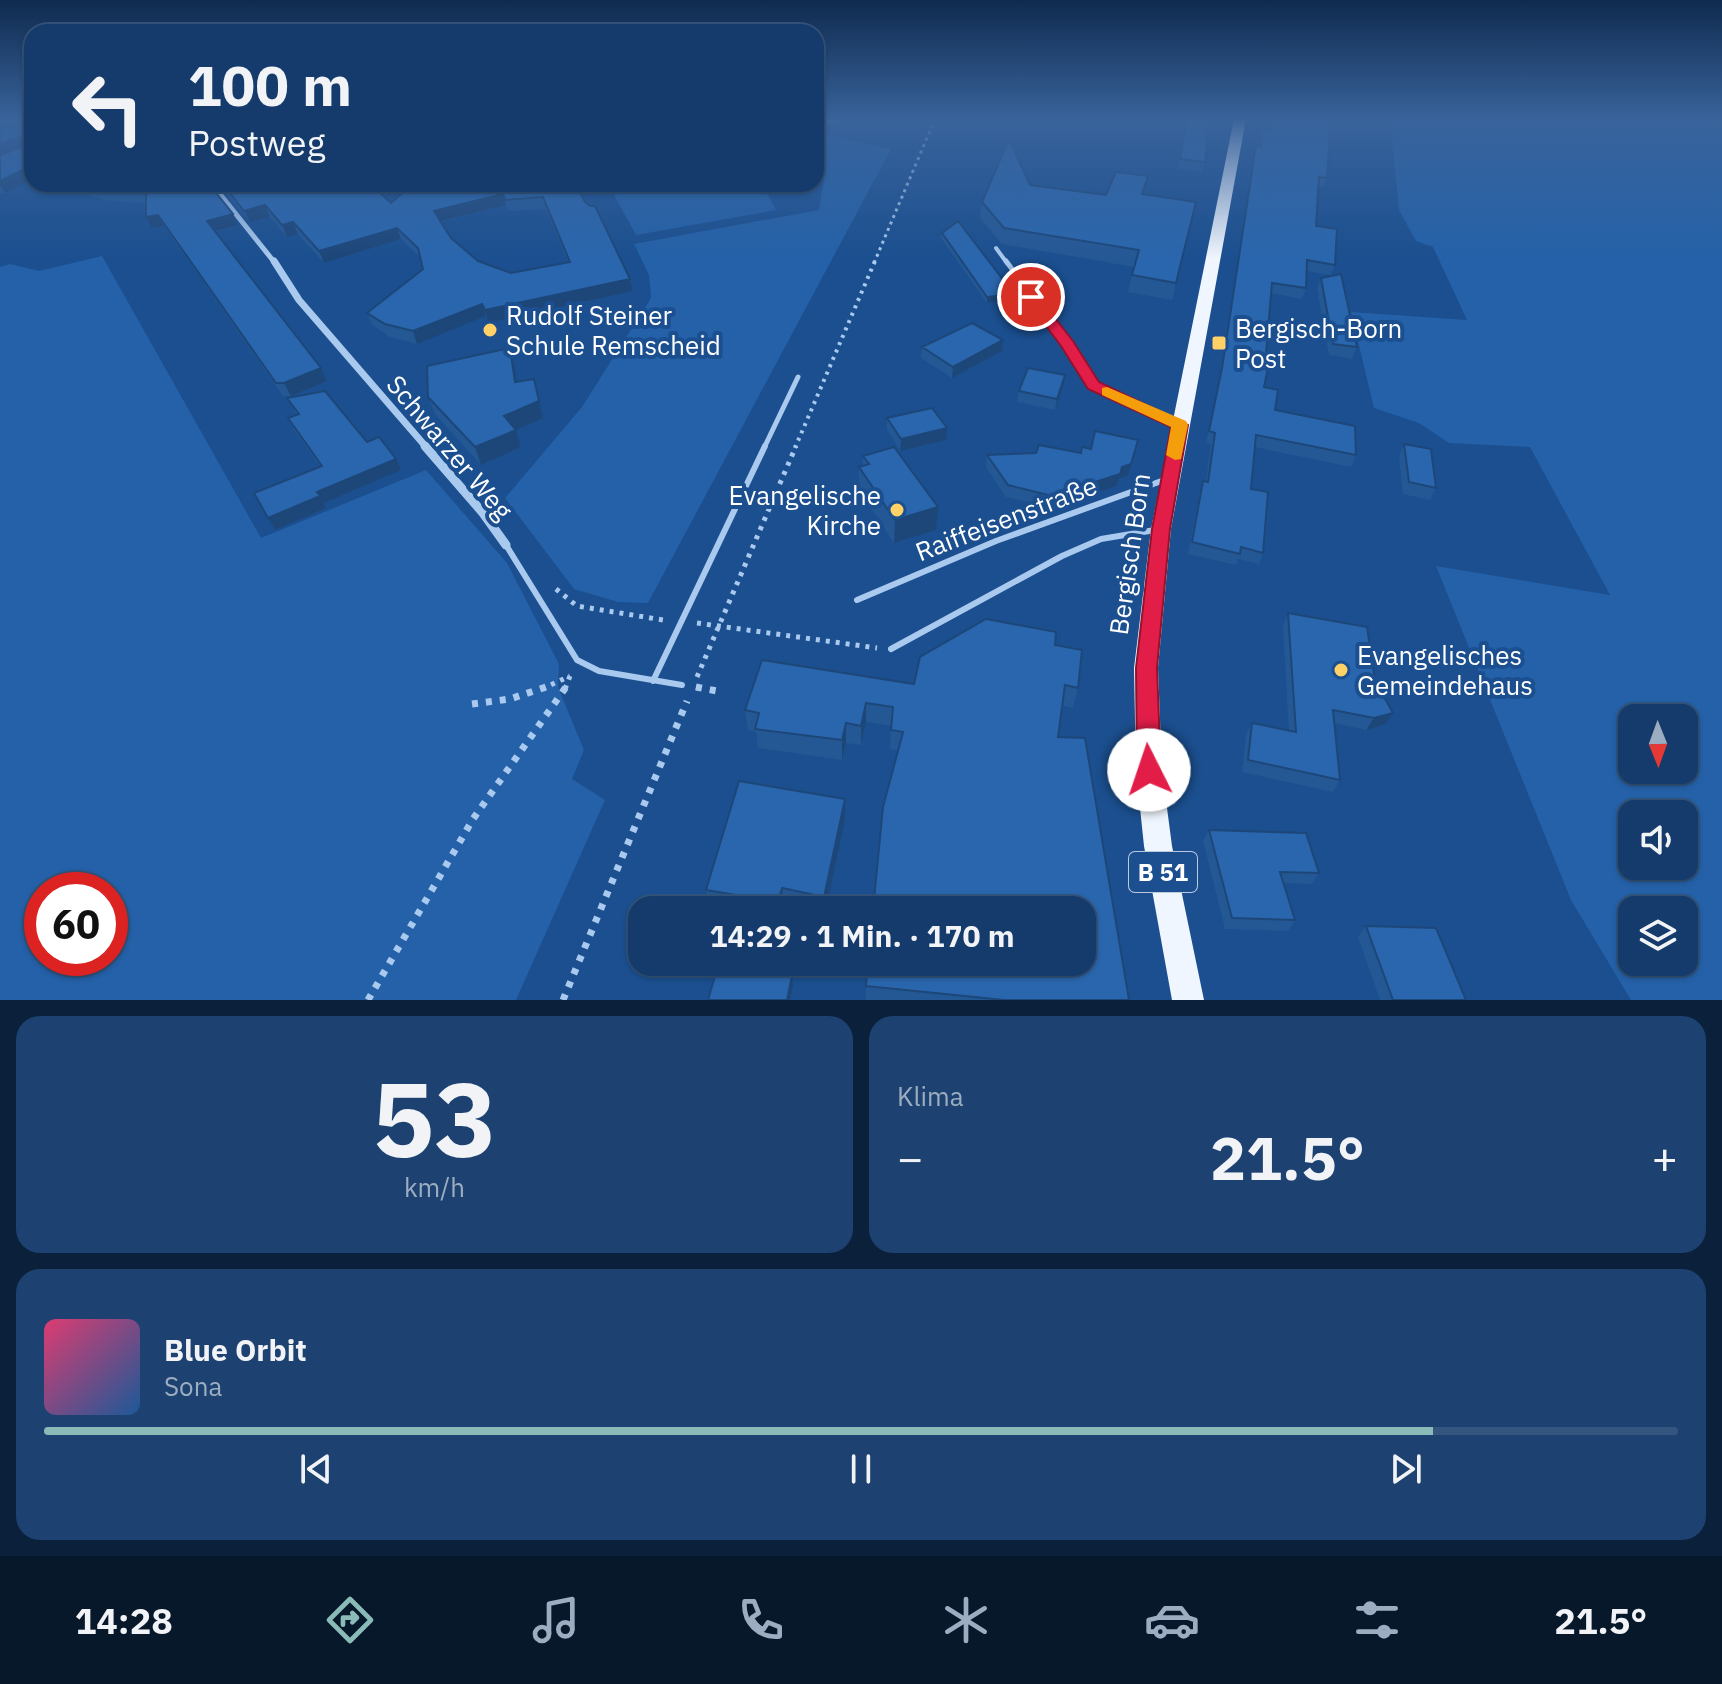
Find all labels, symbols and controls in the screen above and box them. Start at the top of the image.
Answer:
text: 100 m [188,49,352,121]
icon: left [56,56,160,160]
text: Postweg [188,119,325,166]
pin [997,263,1065,331]
icon: arrive [1009,275,1053,319]
place label: Rudolf Steiner Schule Remscheid [506,298,721,362]
place label: Bergisch-Born Post [1235,311,1402,375]
marker: Rudolf Steiner Schule Remscheid [481,321,499,339]
marker: Bergisch-Born Post [1210,334,1228,352]
street label: Schwarzer Weg [380,368,521,527]
street label: Raiffeisenstraße [910,468,1102,568]
street label: Bergisch Born [1101,471,1157,637]
place label: Evangelische Kirche [728,478,881,542]
marker: Evangelische Kirche [888,501,906,519]
place label: Evangelisches Gemeindehaus [1357,638,1533,702]
marker: Evangelisches Gemeindehaus [1332,661,1350,679]
north arrow [1618,704,1698,784]
map controls [1618,704,1698,976]
position arrow [1107,728,1191,812]
button: sound [1618,800,1698,880]
road number: B 51 [1129,852,1197,892]
speed limit sign: 60 [24,872,128,976]
button: layers [1618,896,1698,976]
text: 14:29 · 1 Min. · 170 m [709,916,1015,955]
text: 53 [372,1050,497,1186]
text: Klima [897,1079,964,1113]
text: 21.5° [1210,1118,1365,1197]
text: − [897,1129,923,1186]
text: + [1652,1129,1678,1186]
text: km/h [404,1170,465,1204]
text: Blue Orbit [164,1330,307,1369]
text: Sona [164,1369,222,1403]
icon: previous [294,1447,338,1491]
icon: pause [839,1447,883,1491]
icon: next [1384,1447,1428,1491]
icon: directions [322,1592,378,1648]
icon: music [528,1592,584,1648]
icon: phone [733,1592,789,1648]
icon: climate [938,1592,994,1648]
icon: car [1144,1592,1200,1648]
icon: filters [1349,1592,1405,1648]
text: 14:28 [75,1597,173,1644]
text: 21.5° [1554,1597,1647,1644]

